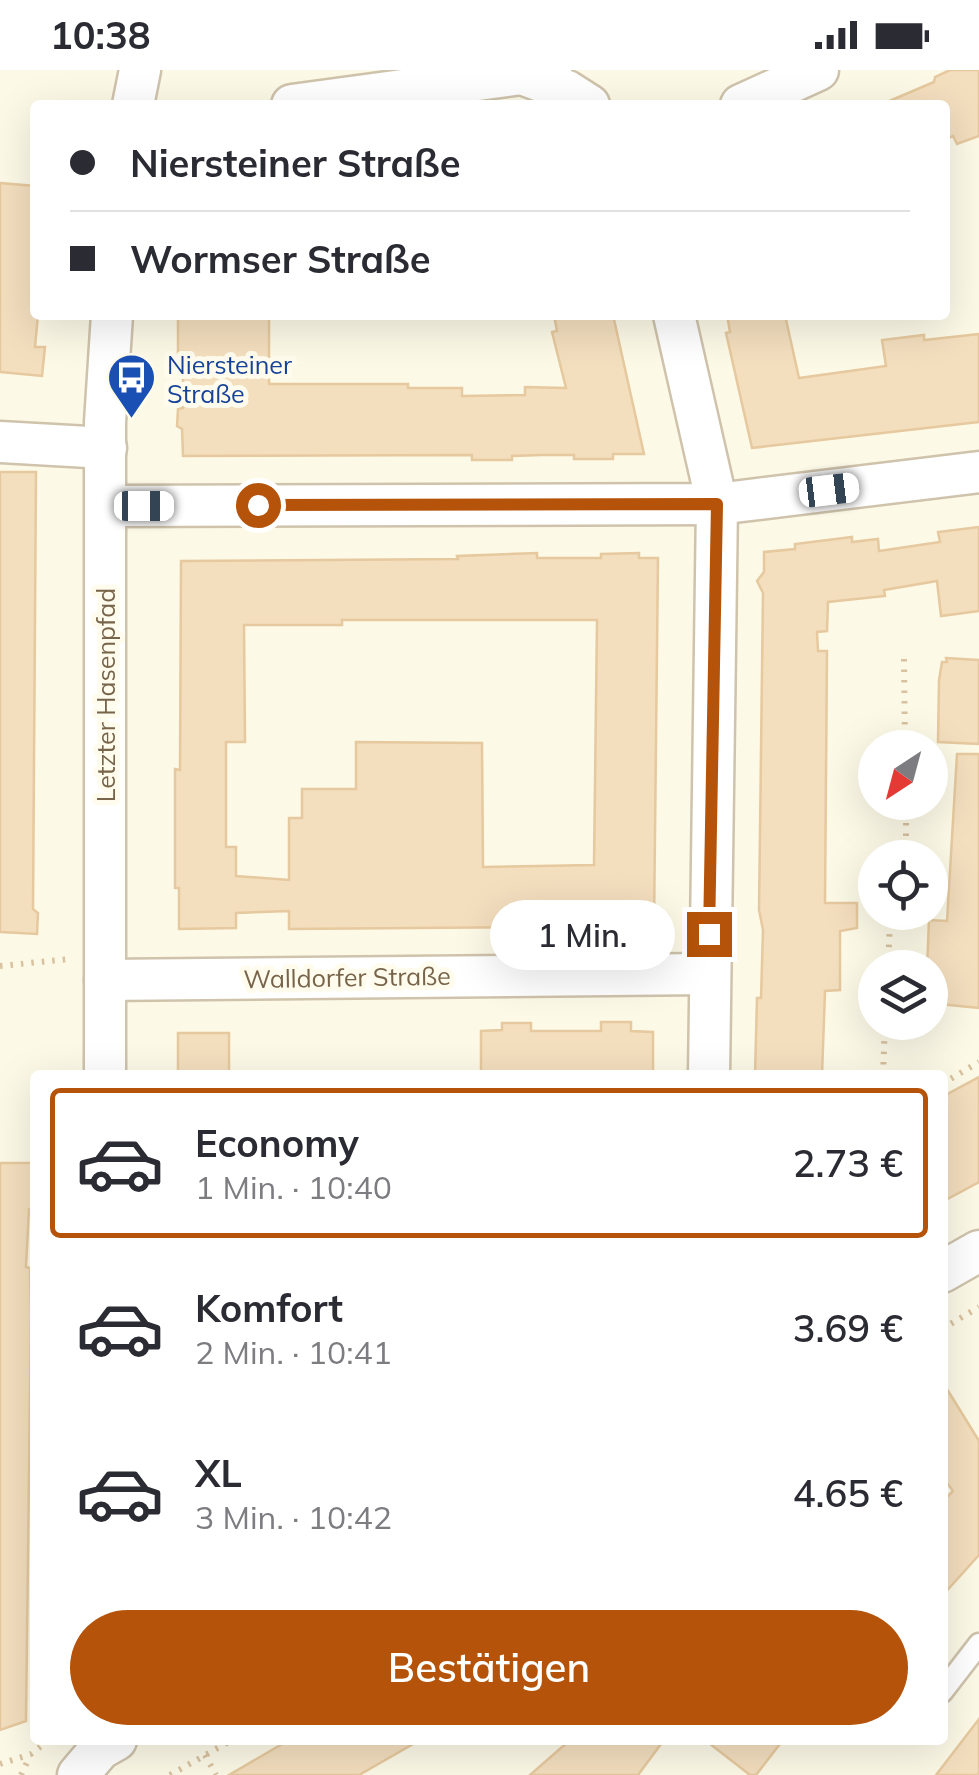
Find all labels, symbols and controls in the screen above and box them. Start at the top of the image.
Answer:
text: 10:38 [50,11,151,59]
text: Niersteiner Straße [130,139,461,187]
text: Wormser Straße [130,235,430,283]
place label: Niersteiner Straße [167,349,292,409]
bus stop icon: Niersteiner Straße [106,352,158,420]
car [797,471,861,509]
route start [236,483,281,528]
car [114,491,174,521]
street label: Letzter Hasenpfad [90,588,121,802]
north arrow [858,730,948,820]
map controls [858,730,948,1040]
button: locate [858,840,948,930]
callout: 1 Min. [489,899,674,969]
route end [687,912,732,957]
text: 1 Min. [538,915,627,955]
button: layers [858,950,948,1040]
street label: Walldorfer Straße [243,960,451,994]
icon: car [75,1118,165,1208]
text: Economy [195,1119,359,1167]
text: 2.73 € [793,1139,903,1187]
text: 1 Min. · 10:40 [195,1167,392,1207]
icon: car [75,1283,165,1373]
text: Komfort [195,1284,343,1332]
text: 3.69 € [793,1304,903,1352]
text: 2 Min. · 10:41 [195,1332,392,1372]
icon: car [75,1448,165,1538]
text: XL [195,1449,242,1497]
text: 4.65 € [793,1469,903,1517]
text: 3 Min. · 10:42 [195,1497,392,1537]
button: Bestätigen [70,1610,908,1725]

